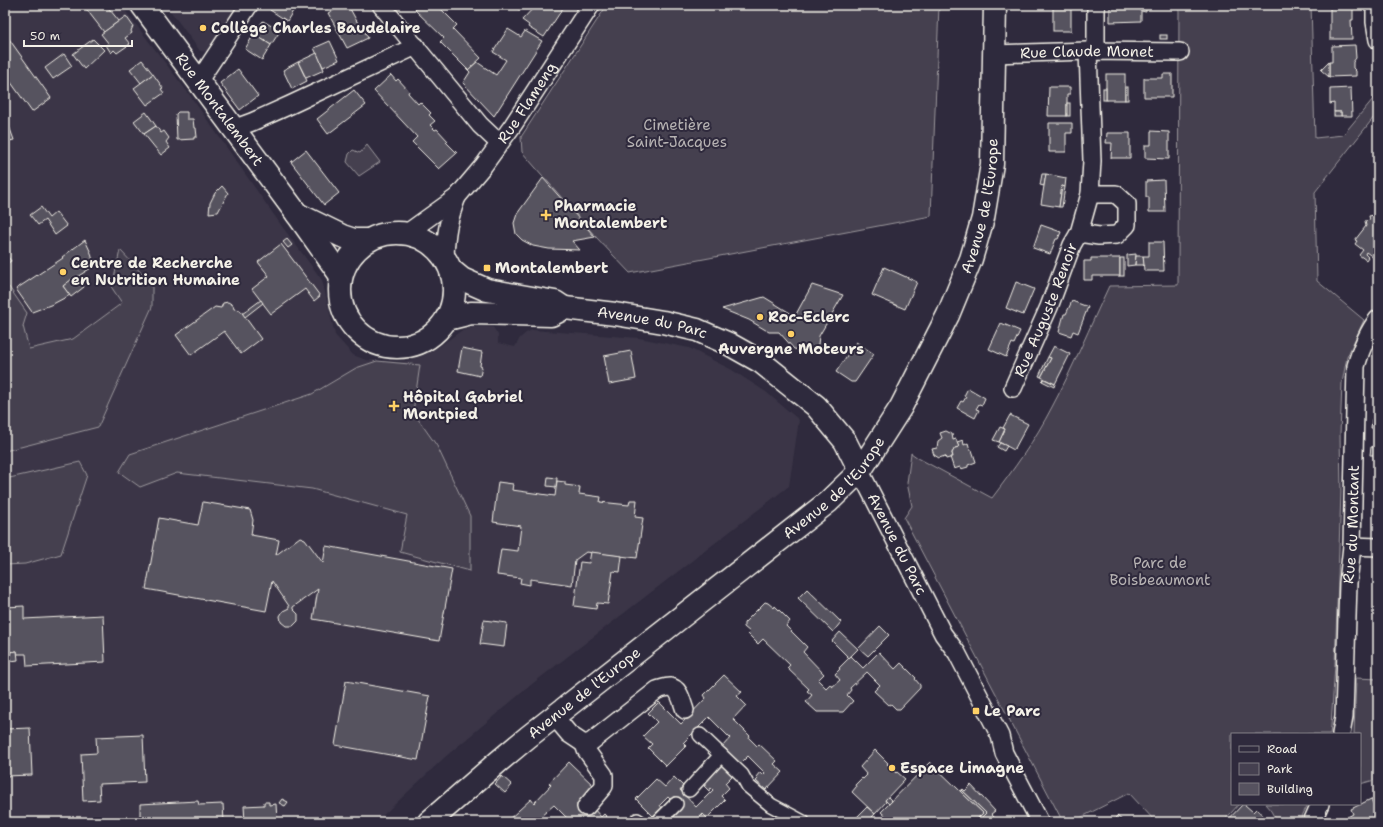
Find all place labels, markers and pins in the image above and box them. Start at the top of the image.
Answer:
place label: Collège Charles Baudelaire [211,18,421,38]
marker: Collège Charles Baudelaire [198,23,208,33]
place label: Pharmacie Montalembert [554,196,667,233]
marker: Pharmacie Montalembert [541,210,551,220]
place label: Centre de Recherche en Nutrition Humaine [71,253,240,290]
place label: Montalembert [495,258,608,278]
marker: Montalembert [482,263,492,273]
marker: Centre de Recherche en Nutrition Humaine [58,267,68,277]
place label: Roc-Eclerc [768,307,850,327]
marker: Roc-Eclerc [755,312,765,322]
marker: Auvergne Moteurs [786,329,796,339]
place label: Auvergne Moteurs [718,339,864,359]
place label: Hôpital Gabriel Montpied [403,387,523,424]
marker: Hôpital Gabriel Montpied [388,400,400,412]
place label: Le Parc [984,701,1040,721]
marker: Le Parc [971,706,981,716]
place label: Espace Limagne [900,758,1024,778]
marker: Espace Limagne [887,763,897,773]

